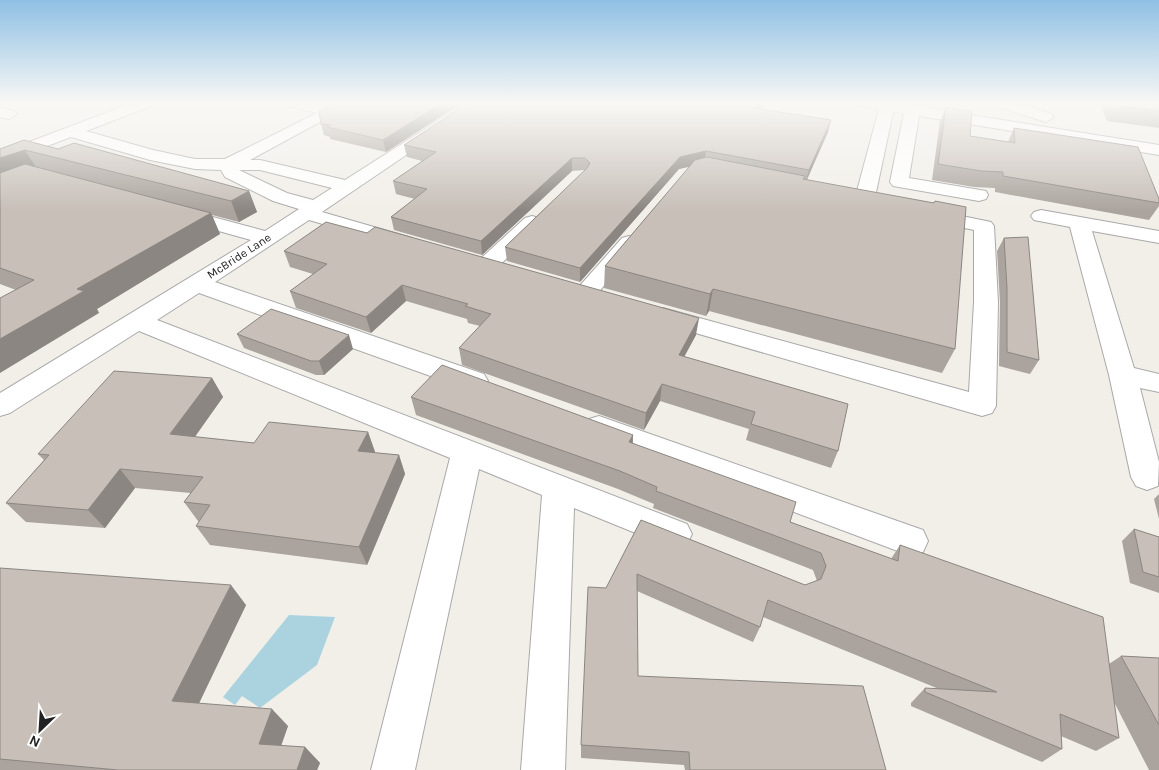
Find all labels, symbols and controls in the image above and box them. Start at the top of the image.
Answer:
street label: McBride Lane [204,230,274,282]
north arrow [15,705,65,755]
text: N [27,732,43,751]

